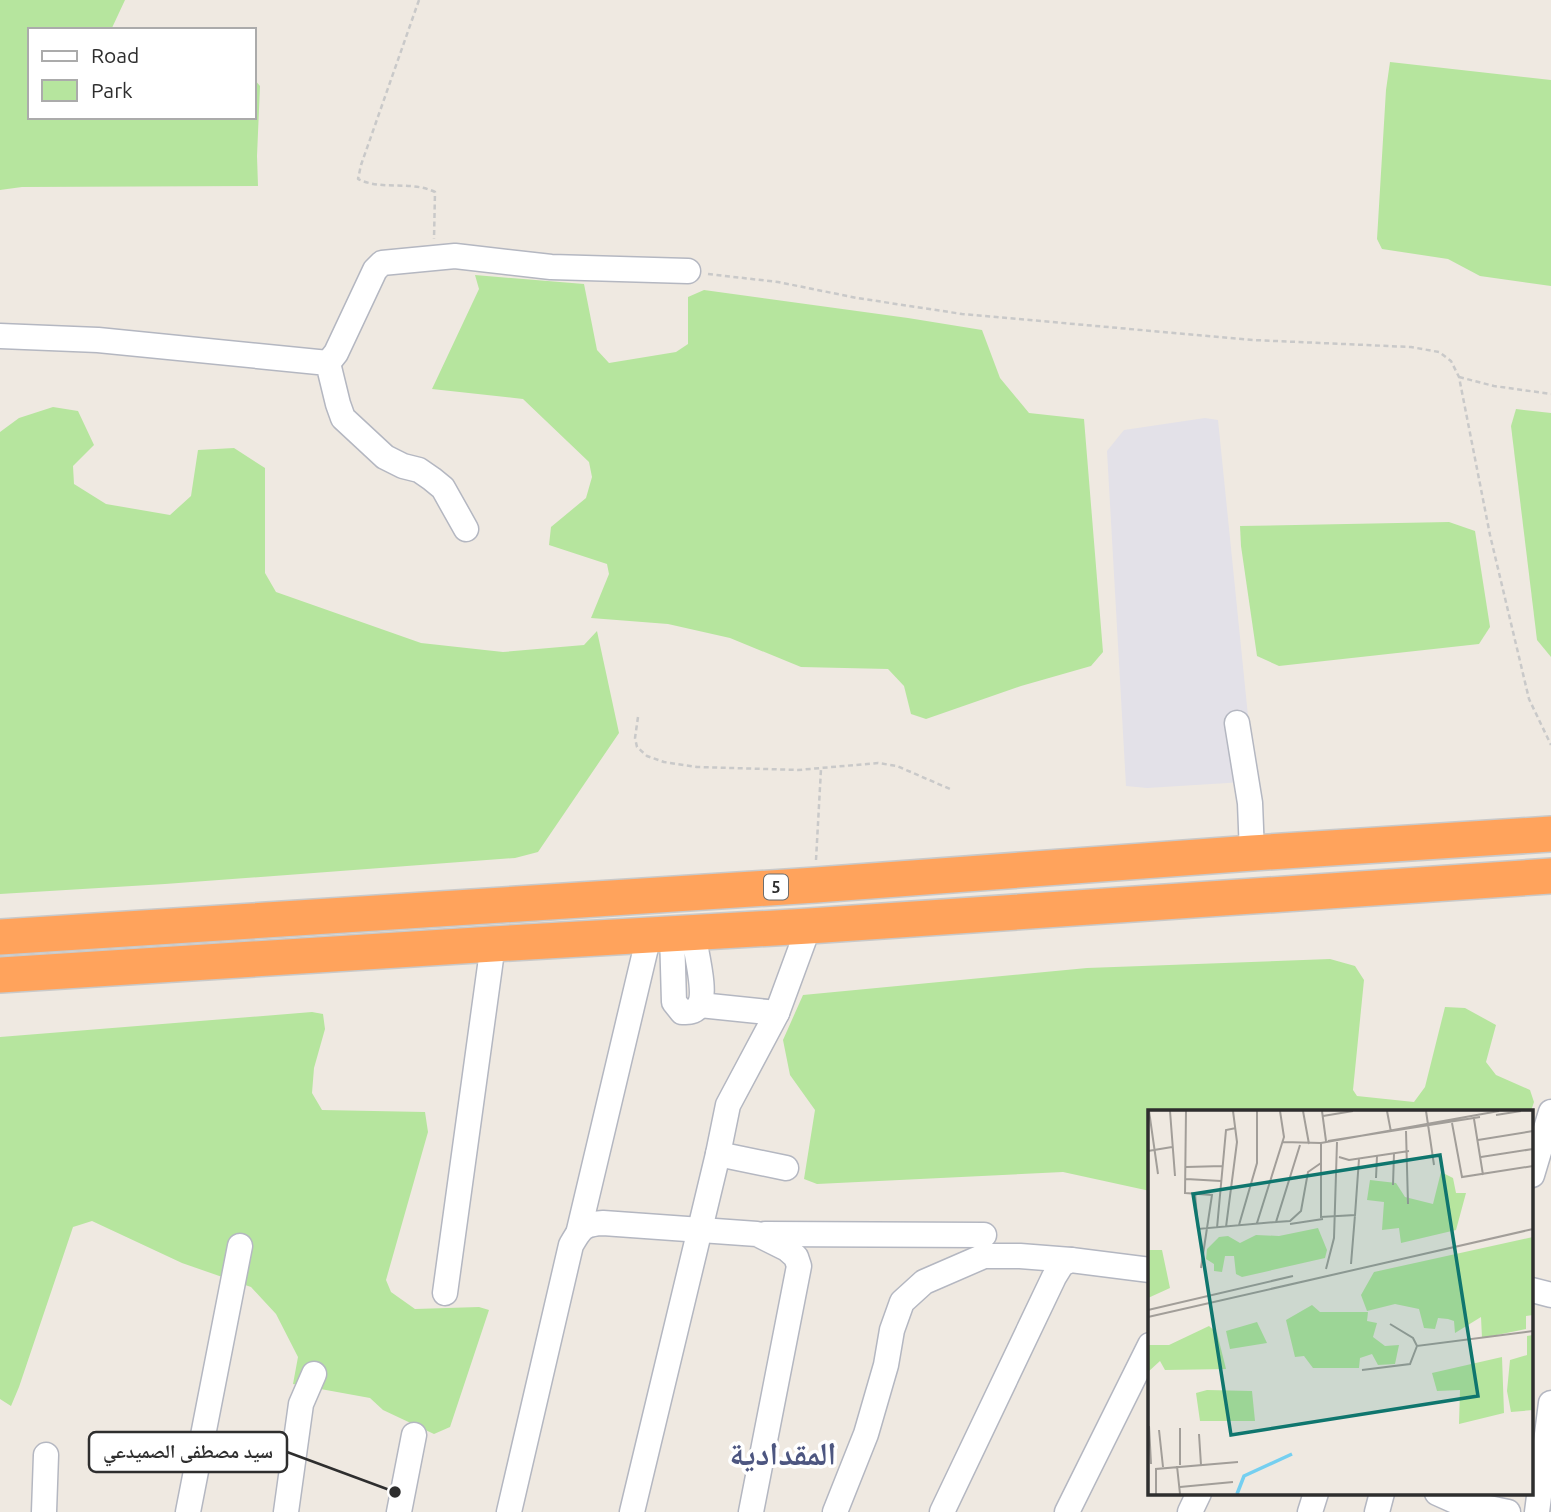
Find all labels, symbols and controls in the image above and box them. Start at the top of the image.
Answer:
legend [28,28,256,119]
text: Road [91,43,139,67]
text: Park [91,78,133,102]
road number: 5 [764,874,788,900]
inset map [1148,1110,1534,1494]
callout: سيد مصطفى الصميدعي [89,1432,287,1472]
district label: المقدادیة [730,1435,836,1472]
text: سيد مصطفى الصميدعي [103,1440,273,1467]

